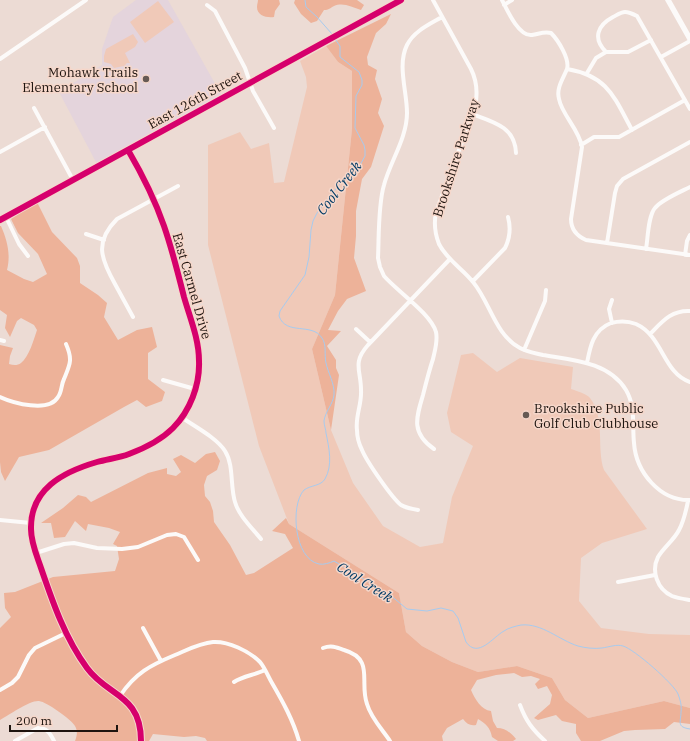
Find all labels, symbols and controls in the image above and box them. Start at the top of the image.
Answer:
place label: Mohawk Trails Elementary School [22,64,138,96]
street label: East 126th Street [145,67,245,133]
marker: Mohawk Trails Elementary School [141,74,151,84]
street label: Brookshire Parkway [429,97,483,219]
water label: Cool Creek [313,157,366,218]
street label: East Carmel Drive [169,231,215,341]
place label: Brookshire Public Golf Club Clubhouse [534,400,658,432]
marker: Brookshire Public Golf Club Clubhouse [521,410,531,420]
water label: Cool Creek [334,558,397,607]
scale bar [10,707,117,733]
text: 200 m [16,713,52,728]

